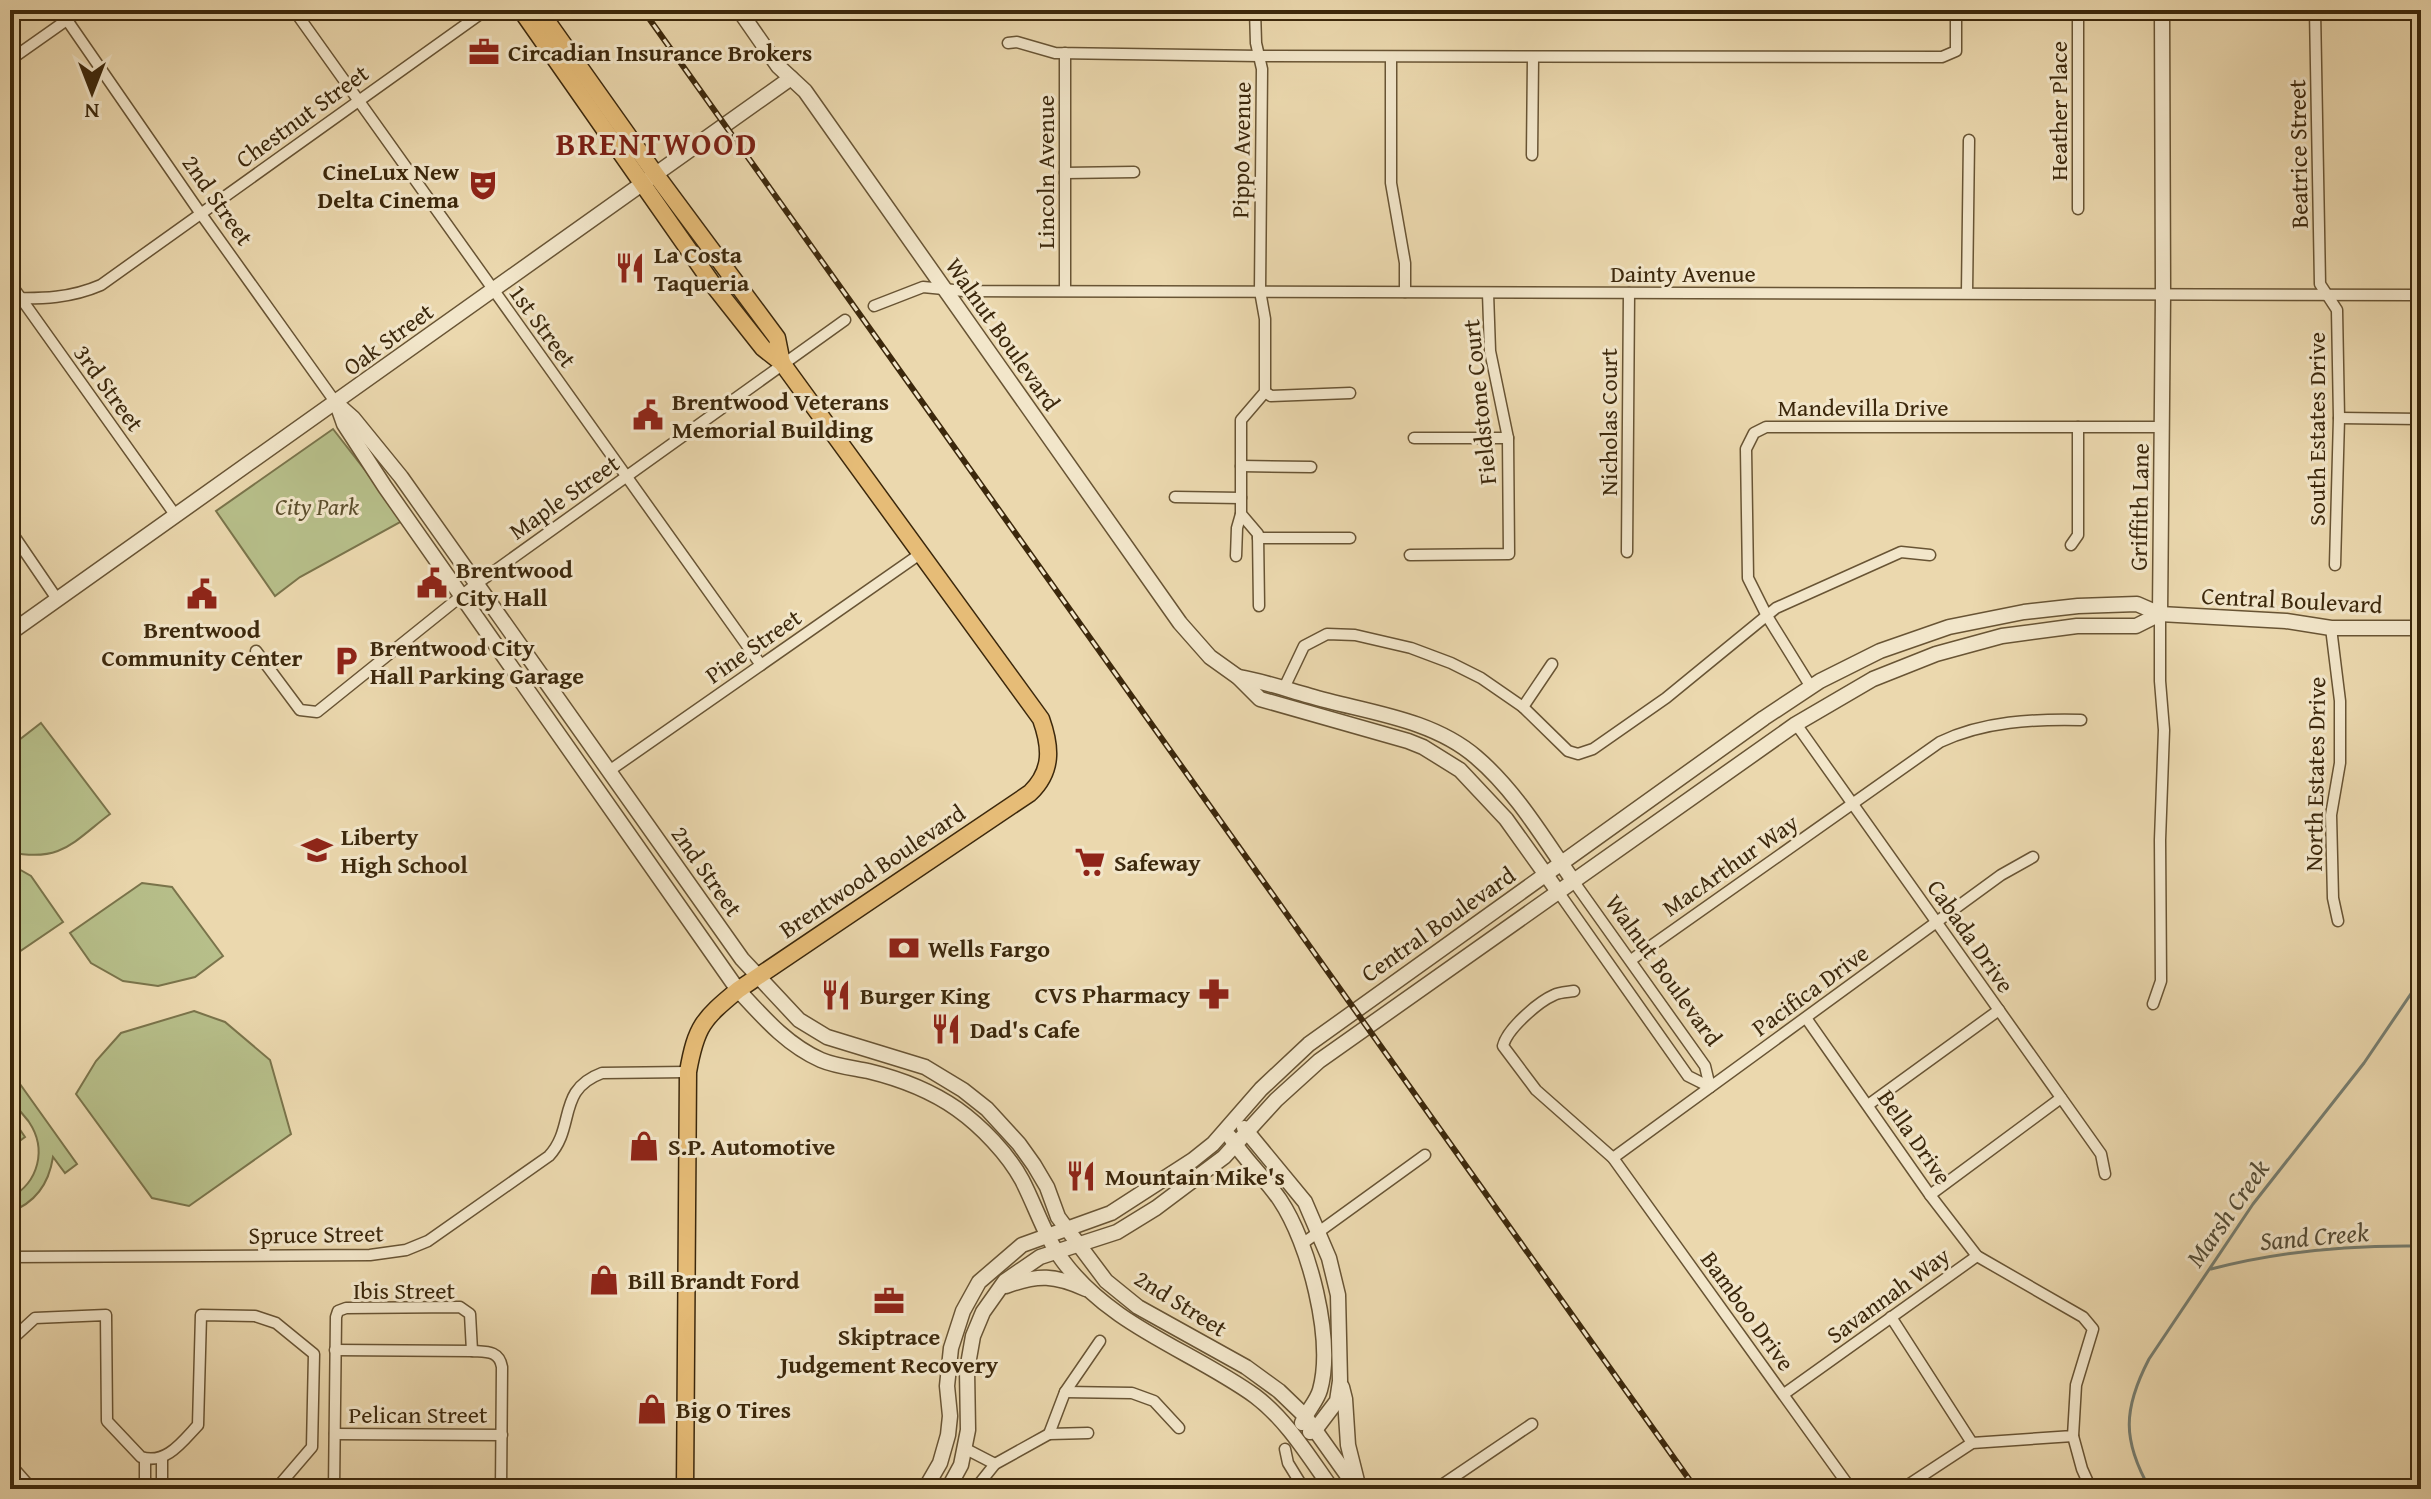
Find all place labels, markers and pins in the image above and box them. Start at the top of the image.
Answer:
office icon: Circadian Insurance Brokers [467,35,501,69]
place label: Circadian Insurance Brokers [508,35,812,70]
place label: CineLux New Delta Cinema [318,154,460,217]
theatre icon: CineLux New Delta Cinema [466,168,500,202]
place label: La Costa Taqueria [654,237,750,300]
restaurant icon: La Costa Taqueria [613,251,647,285]
place label: Brentwood Veterans Memorial Building [672,384,889,447]
public building icon: Brentwood Veterans Memorial Building [631,398,665,432]
place label: Brentwood City Hall [456,552,573,615]
public building icon: Brentwood City Hall [415,566,449,600]
public building icon: Brentwood Community Center [185,577,219,611]
place label: Brentwood Community Center [102,612,302,675]
place label: Brentwood City Hall Parking Garage [370,630,584,693]
parking icon: Brentwood City Hall Parking Garage [329,644,363,678]
place label: Liberty High School [341,819,468,882]
school or university icon: Liberty High School [300,833,334,867]
supermarket icon: Safeway [1073,845,1107,879]
place label: Safeway [1114,845,1201,880]
bank icon: Wells Fargo [887,931,921,965]
place label: Wells Fargo [928,931,1050,966]
place label: CVS Pharmacy [1035,977,1191,1012]
pharmacy icon: CVS Pharmacy [1197,977,1231,1011]
restaurant icon: Burger King [819,978,853,1012]
place label: Burger King [860,978,990,1013]
restaurant icon: Dad's Cafe [929,1012,963,1046]
place label: Dad's Cafe [970,1012,1080,1047]
shop icon: S.P. Automotive [627,1129,661,1163]
place label: S.P. Automotive [668,1129,836,1164]
restaurant icon: Mountain Mike's [1064,1159,1098,1193]
place label: Mountain Mike's [1105,1159,1285,1194]
shop icon: Bill Brandt Ford [587,1263,621,1297]
place label: Bill Brandt Ford [628,1263,800,1298]
office icon: Skiptrace Judgement Recovery [872,1284,906,1318]
place label: Skiptrace Judgement Recovery [776,1319,999,1382]
shop icon: Big O Tires [635,1392,669,1426]
place label: Big O Tires [676,1392,791,1427]

